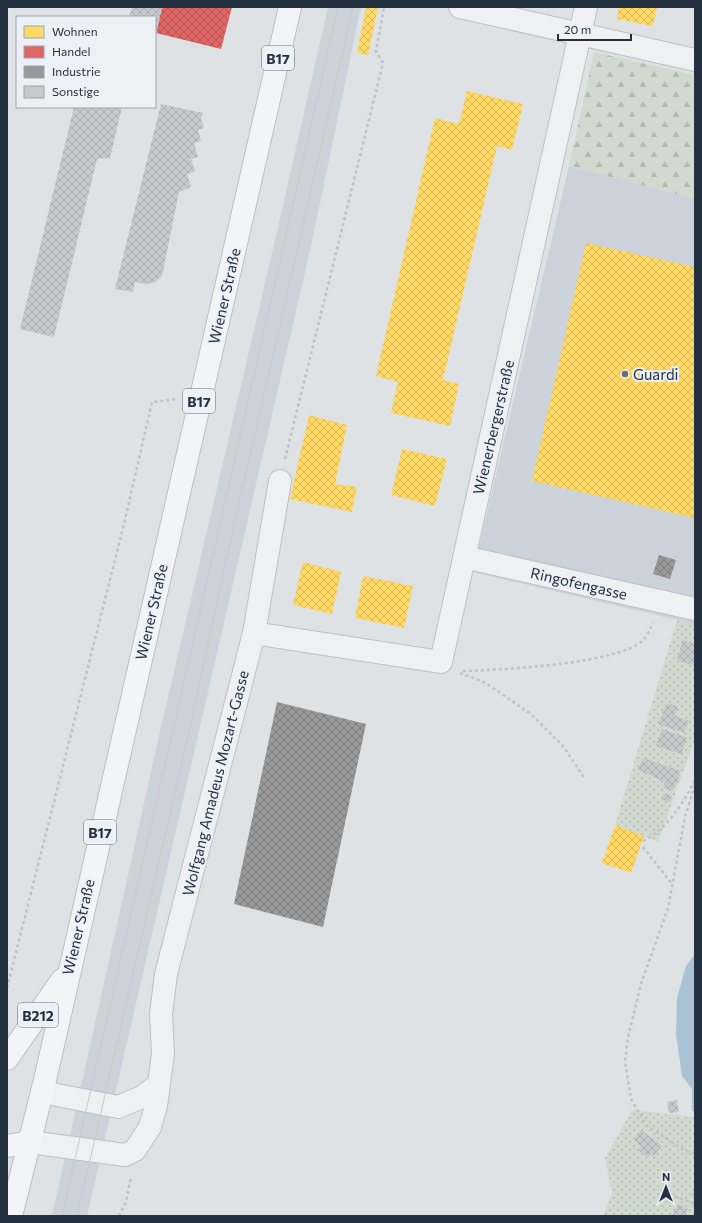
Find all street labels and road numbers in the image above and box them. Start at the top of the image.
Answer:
road number: B17 [262,46,294,70]
street label: Wiener Straße [204,246,244,346]
street label: Wienerbergerstraße [469,358,517,496]
road number: B17 [183,389,215,413]
street label: Wiener Straße [131,562,171,662]
street label: Ringofengasse [529,563,629,603]
street label: Wolfgang Amadeus Mozart-Gasse [178,668,252,898]
road number: B17 [84,820,116,844]
street label: Wiener Straße [58,877,98,977]
road number: B212 [18,1003,58,1027]

